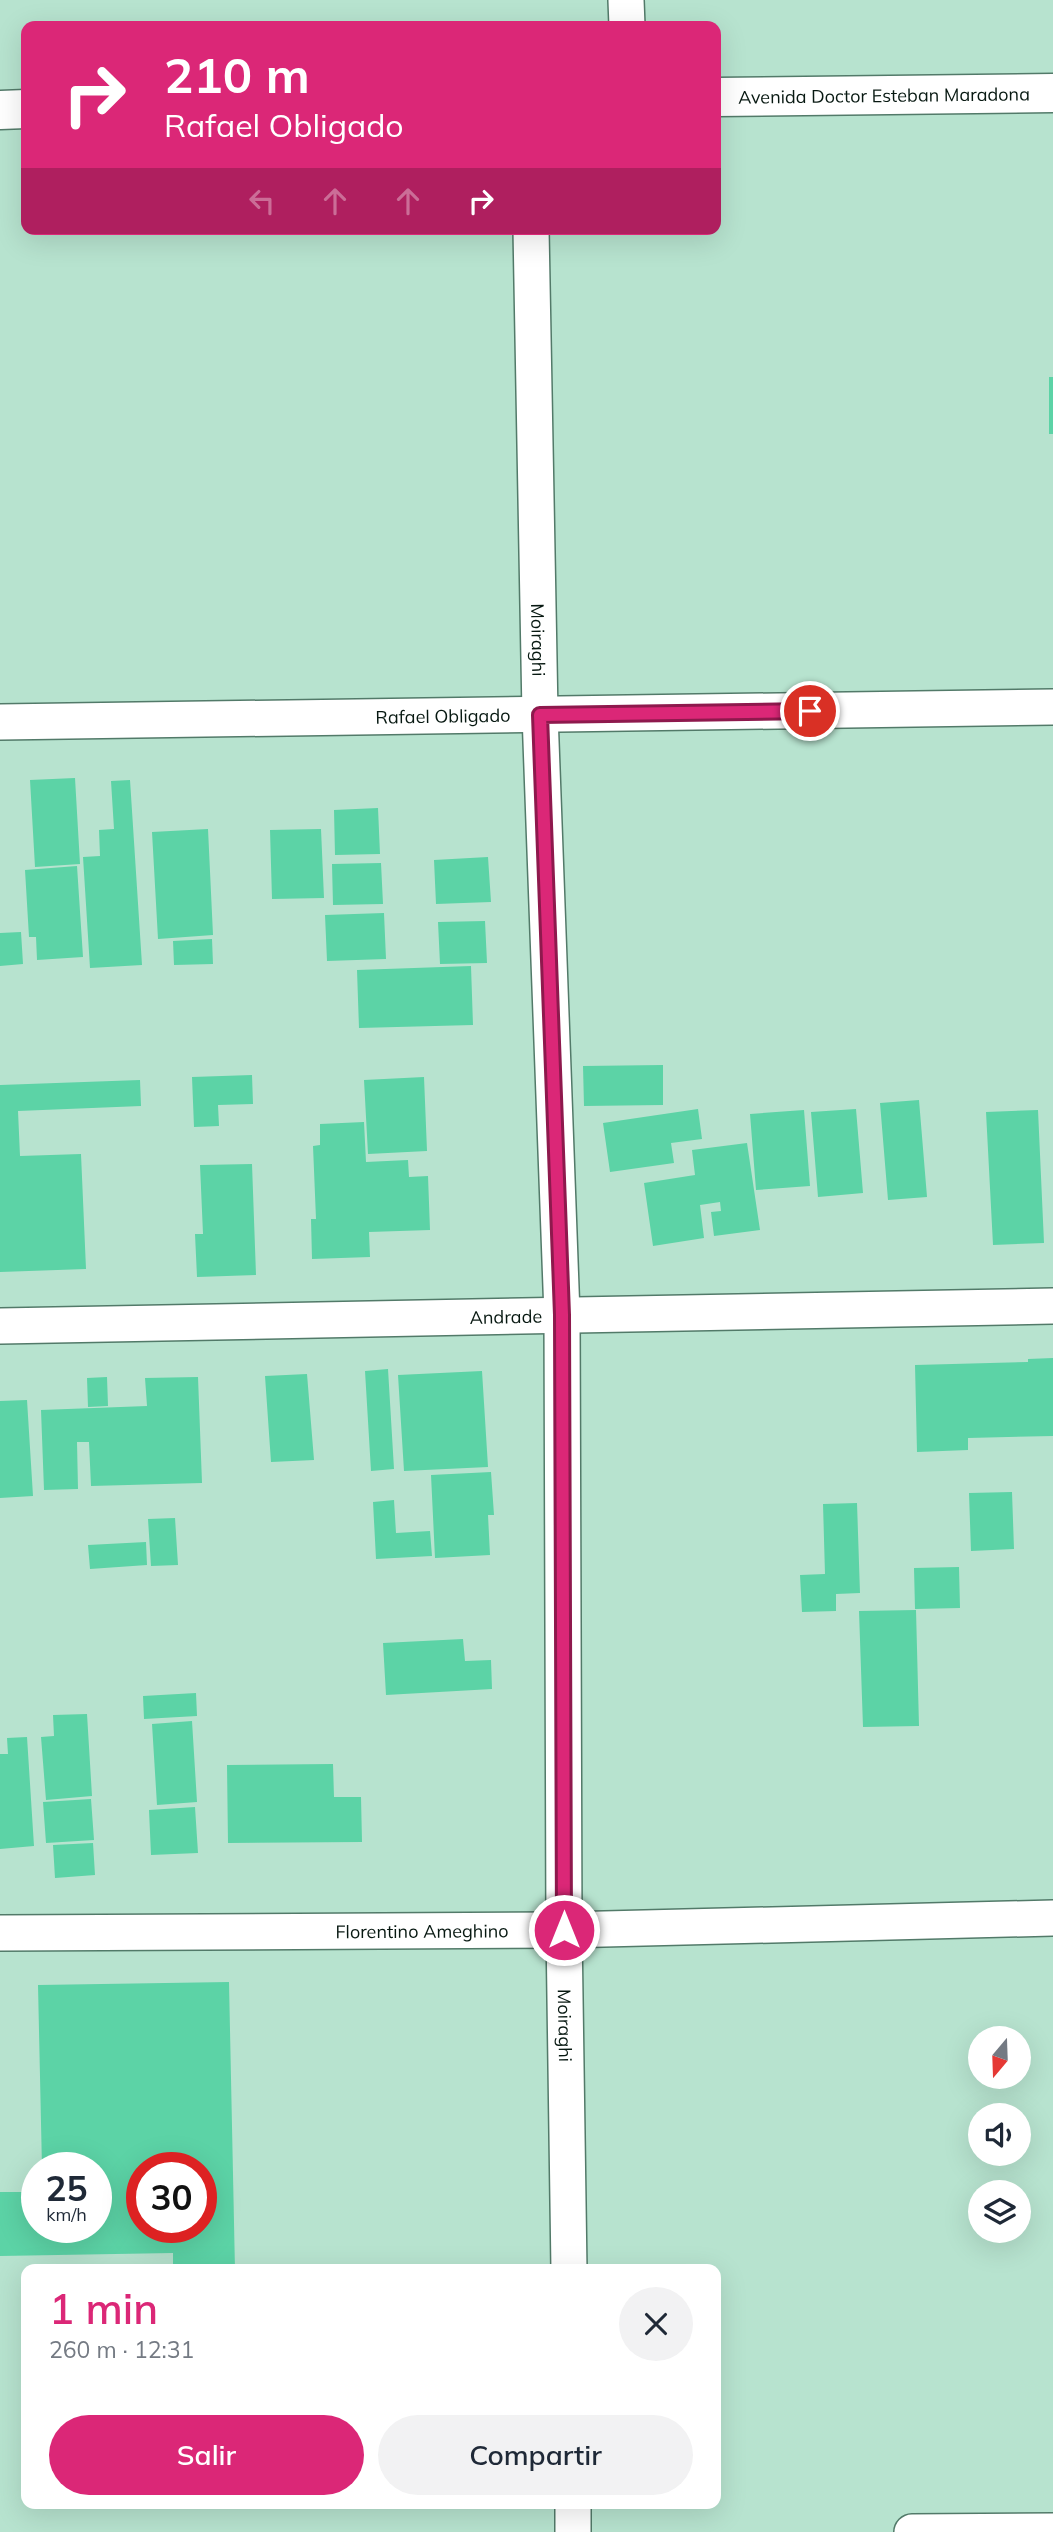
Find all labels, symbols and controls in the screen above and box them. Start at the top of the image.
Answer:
text: 210 m [164,44,310,105]
icon: right [49,49,140,140]
street label: Avenida Doctor Esteban Maradona [738,82,1030,108]
text: Rafael Obligado [164,105,404,145]
icon: left [243,182,281,220]
icon: ahead [316,182,354,220]
icon: ahead [389,182,427,220]
icon: right [462,182,500,220]
street label: Moiraghi [526,603,551,677]
pin [780,681,840,741]
icon: arrive [791,692,829,730]
street label: Rafael Obligado [375,703,511,728]
street label: Andrade [469,1304,542,1329]
position arrow [527,1893,601,1967]
street label: Florentino Ameghino [335,1919,509,1943]
street label: Moiraghi [553,1989,577,2062]
north arrow [968,2026,1031,2090]
map controls [968,2026,1031,2243]
button: sound [968,2103,1031,2166]
speed limit sign: 30 [126,2152,217,2243]
text: 25 [45,2166,88,2210]
button: layers [968,2180,1031,2243]
text: km/h [46,2203,87,2226]
text: 1 min [49,2282,158,2335]
button: close [619,2287,693,2361]
text: 260 m · 12:31 [49,2335,194,2364]
button: Salir [49,2415,364,2495]
button: Compartir [378,2415,693,2495]

